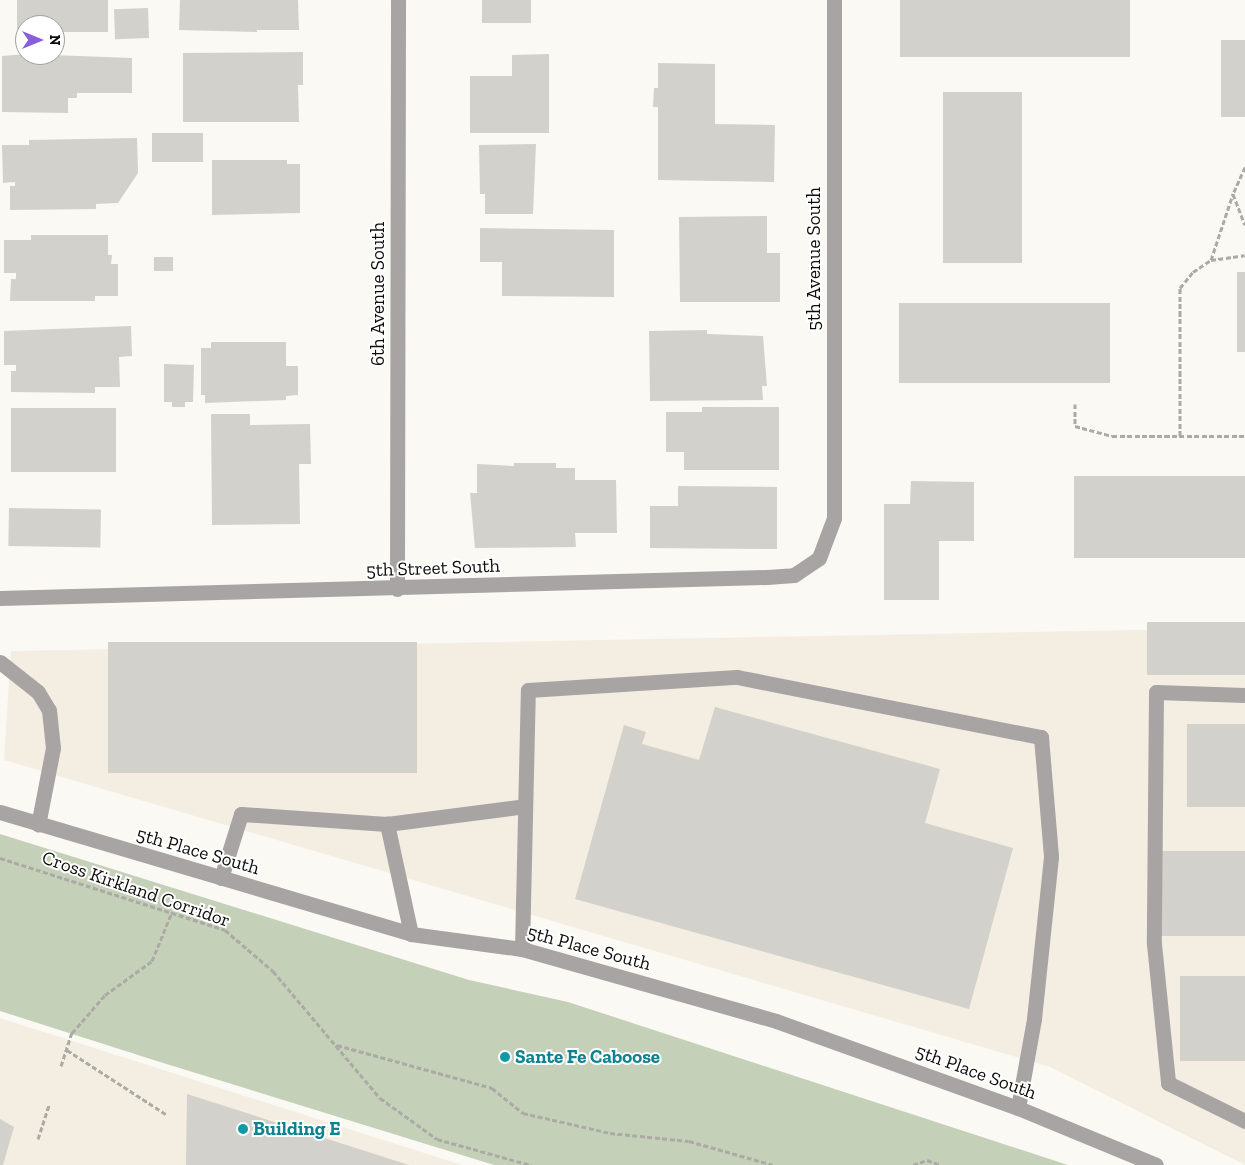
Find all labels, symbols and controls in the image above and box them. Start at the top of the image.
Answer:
north arrow [15,15,65,65]
text: N [46,35,63,45]
street label: 5th Avenue South [803,187,825,331]
street label: 6th Avenue South [367,222,389,366]
street label: 5th Street South [365,554,501,582]
street label: 5th Place South [134,823,262,879]
street label: Cross Kirkland Corridor [39,846,233,932]
street label: 5th Place South [525,921,653,975]
street label: 5th Place South [912,1040,1040,1104]
place label: Sante Fe Caboose [515,1046,660,1068]
marker: Sante Fe Caboose [499,1051,511,1063]
place label: Building E [253,1118,340,1140]
marker: Building E [237,1123,249,1135]

